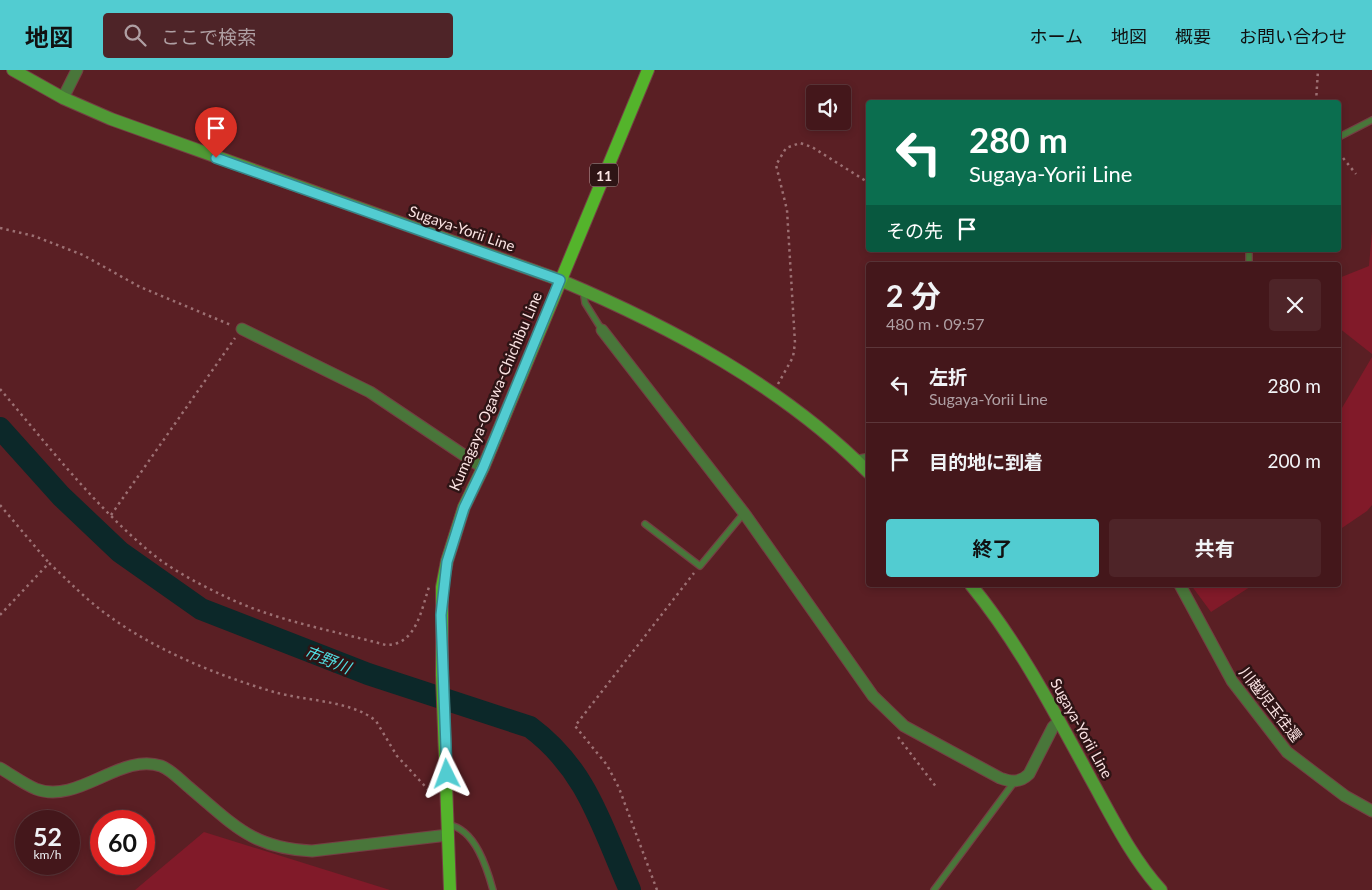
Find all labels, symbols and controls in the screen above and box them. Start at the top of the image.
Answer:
search box [103,13,453,58]
icon: search [121,21,149,49]
text: 地図 [25,22,73,51]
text: ここで検索 [161,25,256,48]
text: ホーム [1030,25,1083,47]
text: 地図 [1111,25,1147,47]
text: 概要 [1175,25,1211,47]
text: お問い合わせ [1239,25,1347,47]
map controls [806,85,851,130]
button: sound [806,85,851,130]
pin [195,107,237,158]
icon: arrive [202,114,230,142]
text: 280 m [969,118,1068,160]
icon: left [886,120,951,185]
text: Sugaya-Yorii Line [969,160,1132,187]
road number: 11 [590,164,618,186]
street label: Sugaya-Yorii Line [406,201,518,255]
icon: arrive [953,215,981,243]
text: その先 [886,219,943,242]
text: 2 分 [886,277,941,313]
button: close [1269,279,1321,331]
street label: Kumagaya-Ogawa-Chichibu Line [445,289,545,493]
text: 480 m · 09:57 [886,314,985,333]
text: 左折 [929,365,967,388]
icon: left [886,371,914,399]
text: 280 m [1267,374,1321,397]
text: Sugaya-Yorii Line [929,389,1048,408]
icon: arrive [886,446,914,474]
text: 200 m [1267,449,1321,472]
text: 目的地に到着 [929,450,1043,473]
button: 終了 [886,519,1099,577]
button: 共有 [1109,519,1321,577]
water label: 市野川 [302,641,356,678]
street label: 川越児玉往還 [1236,663,1306,745]
street label: Sugaya-Yorii Line [1047,675,1117,781]
position arrow [420,747,472,799]
speed limit sign: 60 [90,810,155,875]
text: 52 [33,821,62,851]
text: km/h [33,847,62,862]

